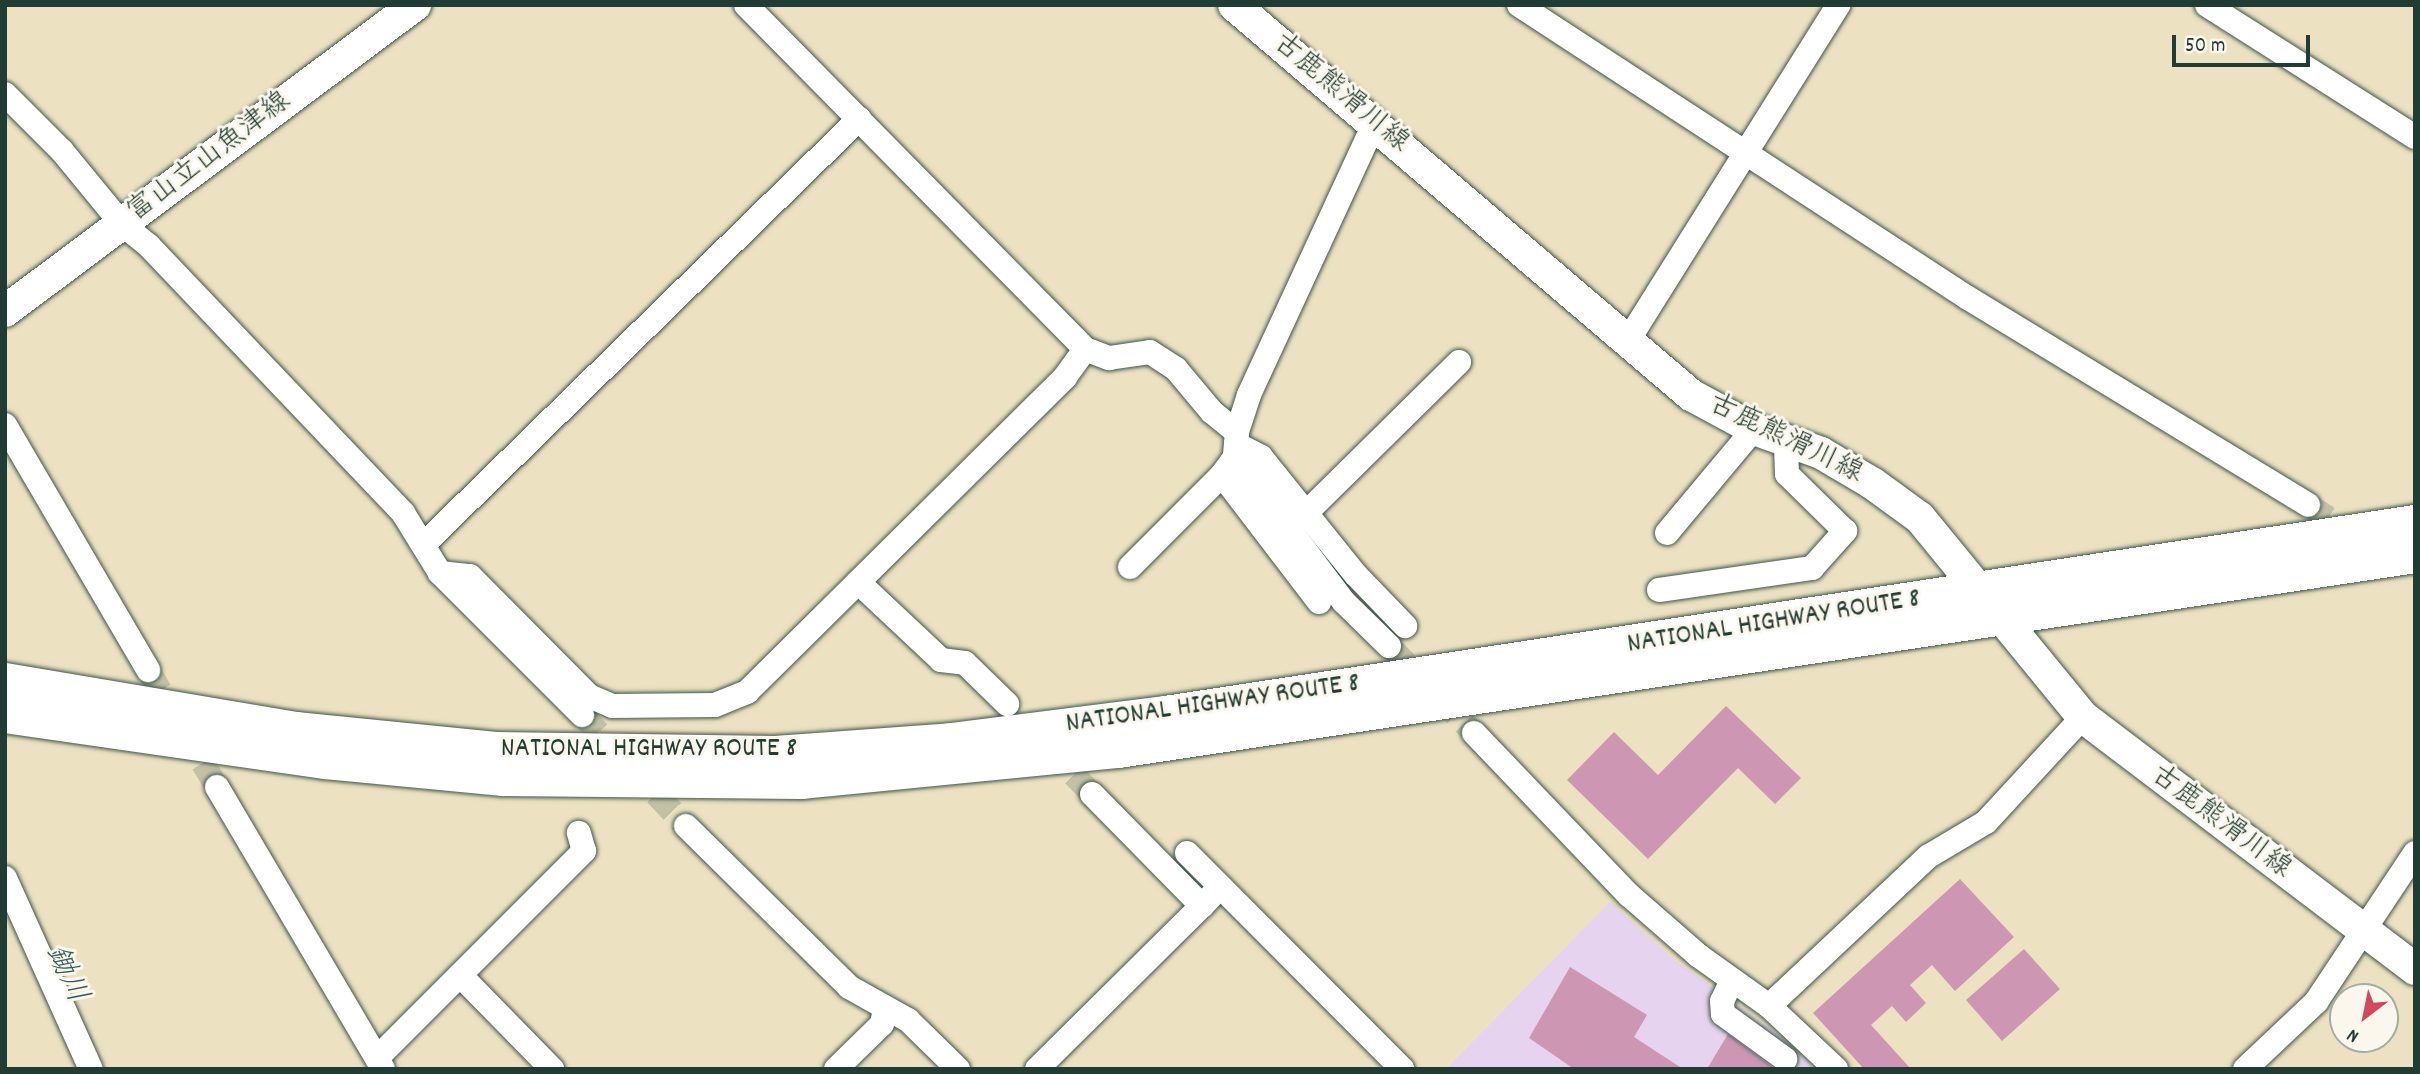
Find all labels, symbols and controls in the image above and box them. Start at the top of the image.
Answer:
scale bar [2175,21,2313,65]
street label: 古鹿熊滑川線 [1265,27,1415,161]
text: 50 m [2185,32,2225,62]
street label: 富山立山魚津線 [122,86,298,230]
street label: 古鹿熊滑川線 [1702,388,1868,492]
street label: NATIONAL HIGHWAY ROUTE 8 [1625,583,1923,663]
street label: NATIONAL HIGHWAY ROUTE 8 [1064,668,1362,742]
street label: NATIONAL HIGHWAY ROUTE 8 [501,733,797,767]
street label: 古鹿熊滑川線 [2143,759,2297,887]
water label: 鋤川 [35,940,93,1010]
north arrow [2329,983,2399,1053]
text: N [2343,1021,2365,1048]

